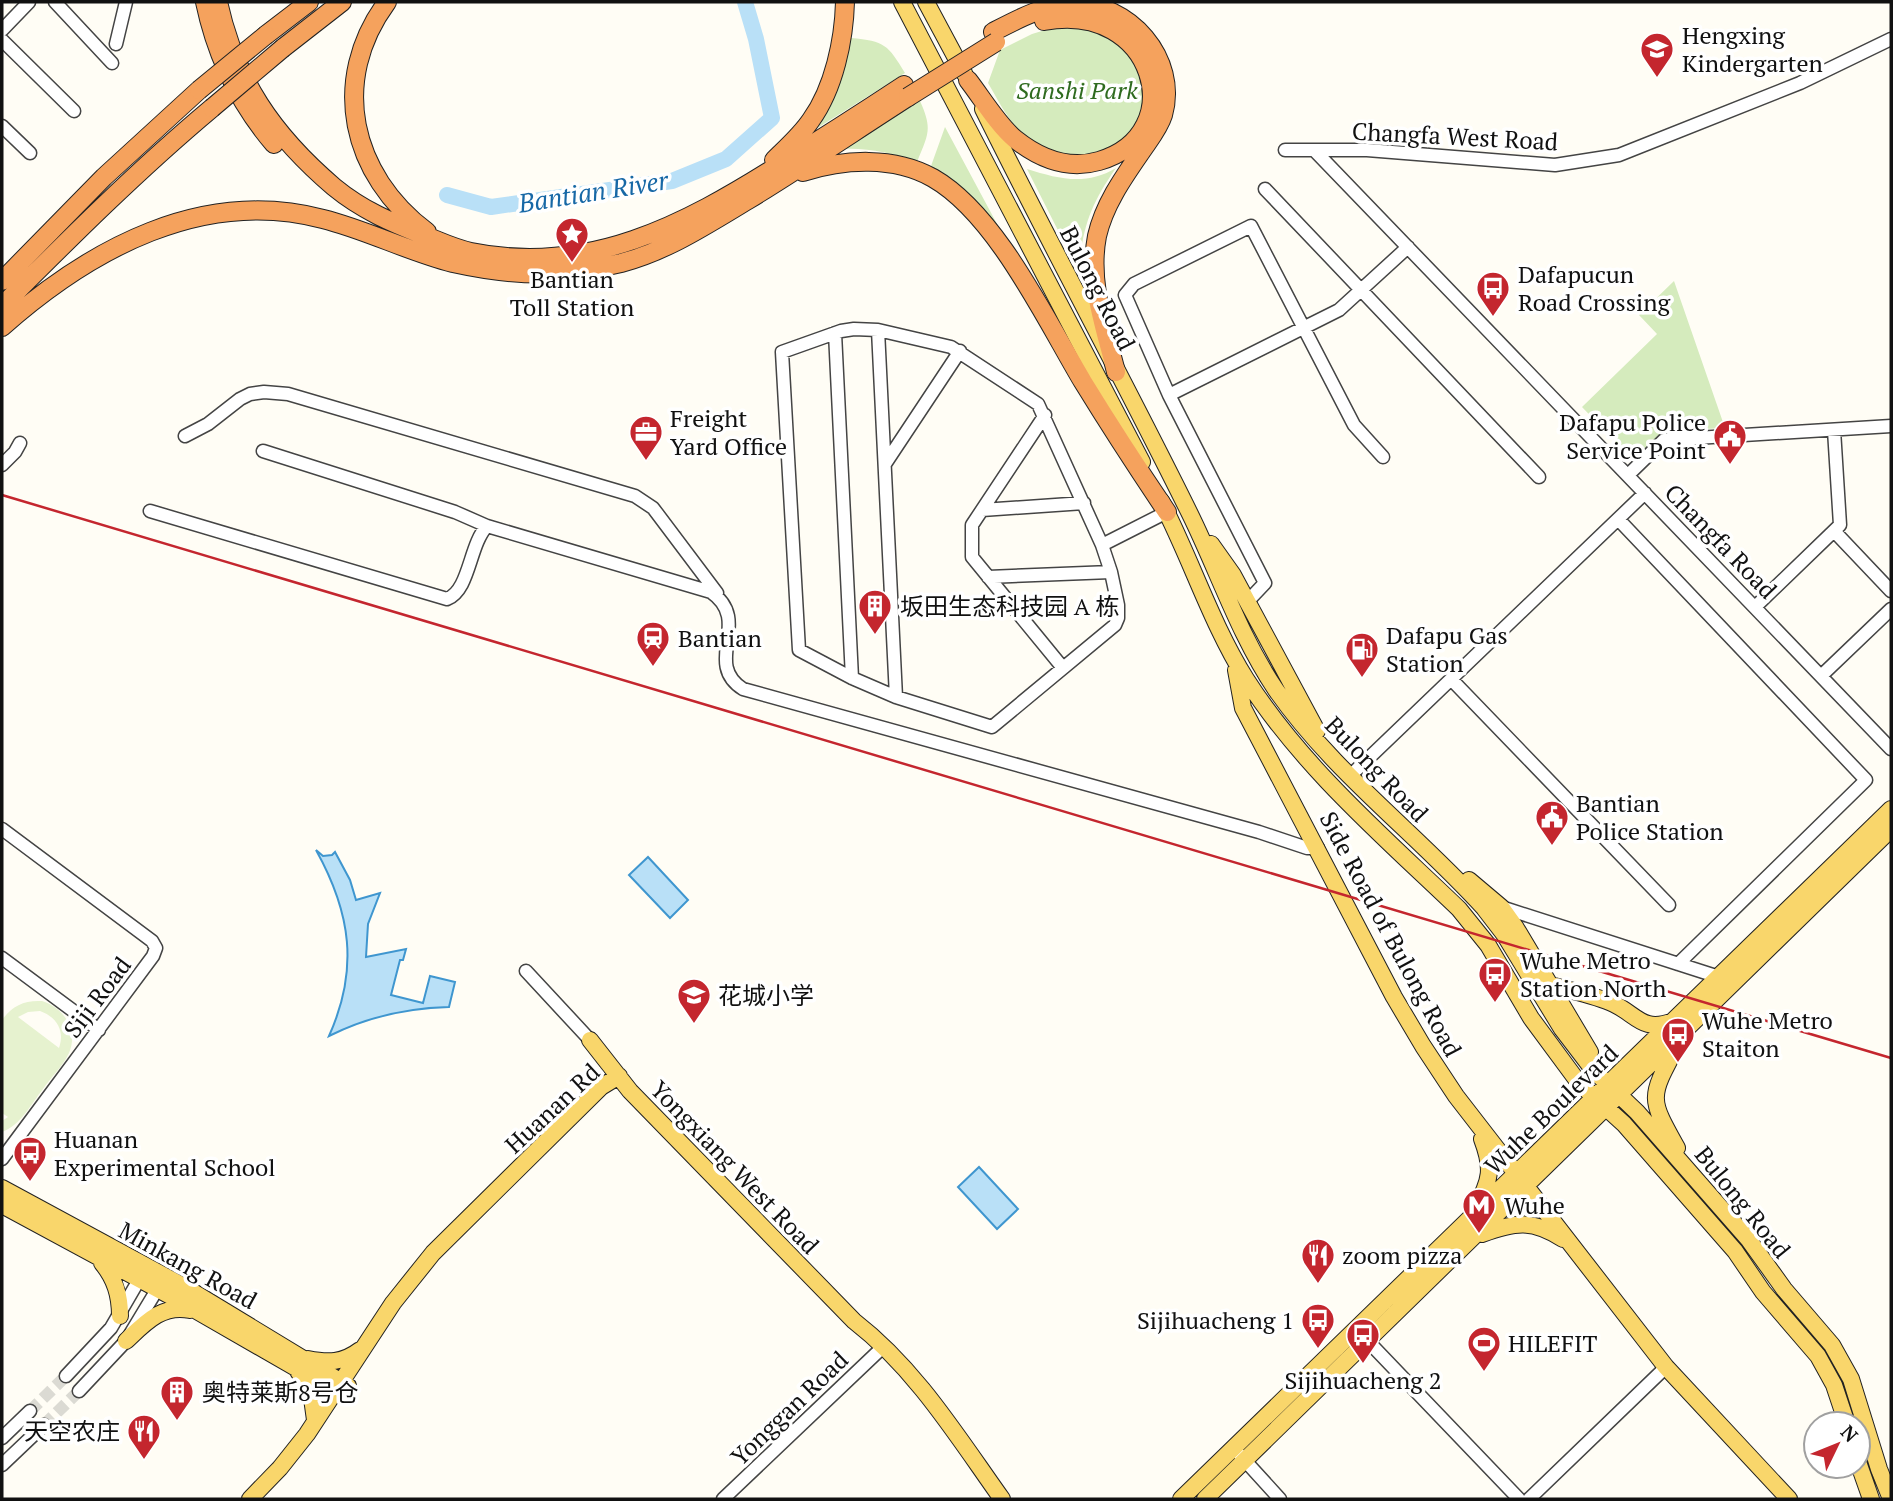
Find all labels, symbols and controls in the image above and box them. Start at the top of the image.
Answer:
place label: Hengxing Kindergarten [1682,19,1823,79]
school or university icon: Hengxing Kindergarten [1638,30,1676,79]
park label: Sanshi Park [1016,74,1138,106]
street label: Changfa West Road [1351,115,1559,157]
water label: Bantian River [515,162,671,220]
place icon: Bantian Toll Station [553,215,591,264]
street label: Bulong Road [1053,220,1143,356]
place label: Dafapucun Road Crossing [1518,258,1671,318]
place label: Bantian Toll Station [510,263,634,323]
bus stop icon: Dafapucun Road Crossing [1474,269,1512,318]
place label: Freight Yard Office [670,402,787,462]
place label: Dafapu Police Service Point [1559,406,1706,466]
office icon: Freight Yard Office [627,413,665,462]
public building icon: Dafapu Police Service Point [1711,417,1749,466]
street label: Changfa Road [1658,477,1784,605]
building icon: 坂田生态科技园 A 栋 [856,587,894,636]
place label: 坂田生态科技园 A 栋 [900,590,1120,622]
station icon: Bantian [634,619,672,668]
place label: Dafapu Gas Station [1386,619,1508,679]
place label: Bantian [678,622,762,654]
fuel station icon: Dafapu Gas Station [1343,630,1381,679]
street label: Bulong Road [1318,709,1436,829]
place label: Bantian Police Station [1576,787,1724,847]
public building icon: Bantian Police Station [1533,798,1571,847]
street label: Side Road of Bulong Road [1313,806,1469,1062]
place label: Wuhe Metro Station North [1520,944,1666,1004]
street label: Siji Road [56,950,138,1044]
bus stop icon: Wuhe Metro Station North [1476,955,1514,1004]
school or university icon: 花城小学 [675,976,713,1025]
place label: 花城小学 [718,979,814,1011]
place label: Wuhe Metro Staiton [1702,1004,1833,1064]
bus stop icon: Wuhe Metro Staiton [1659,1015,1697,1064]
street label: Wuhe Boulevard [1477,1037,1625,1181]
street label: Huanan Rd [498,1056,606,1160]
street label: Yongxiang West Road [644,1073,826,1261]
place label: Huanan Experimental School [54,1123,276,1183]
bus stop icon: Huanan Experimental School [11,1134,49,1183]
street label: Bulong Road [1688,1139,1798,1265]
metro station icon: Wuhe [1460,1186,1498,1235]
place label: Wuhe [1504,1189,1565,1221]
street label: Minkang Road [113,1214,263,1316]
restaurant icon: zoom pizza [1299,1236,1337,1285]
place label: zoom pizza [1342,1239,1462,1271]
bus stop icon: Sijihuacheng 1 [1299,1301,1337,1350]
place label: Sijihuacheng 1 [1137,1304,1294,1336]
bus stop icon: Sijihuacheng 2 [1344,1316,1382,1365]
sports icon: HILEFIT [1465,1324,1503,1373]
place label: HILEFIT [1508,1327,1598,1359]
street label: Yonggan Road [723,1344,855,1472]
place label: Sijihuacheng 2 [1284,1364,1442,1396]
building icon: 奥特莱斯8号仓 [158,1373,196,1422]
place label: 奥特莱斯8号仓 [202,1376,359,1408]
north arrow [1802,1410,1872,1480]
restaurant icon: 天空农庄 [125,1412,163,1461]
place label: 天空农庄 [24,1415,120,1447]
text: N [1836,1419,1864,1447]

